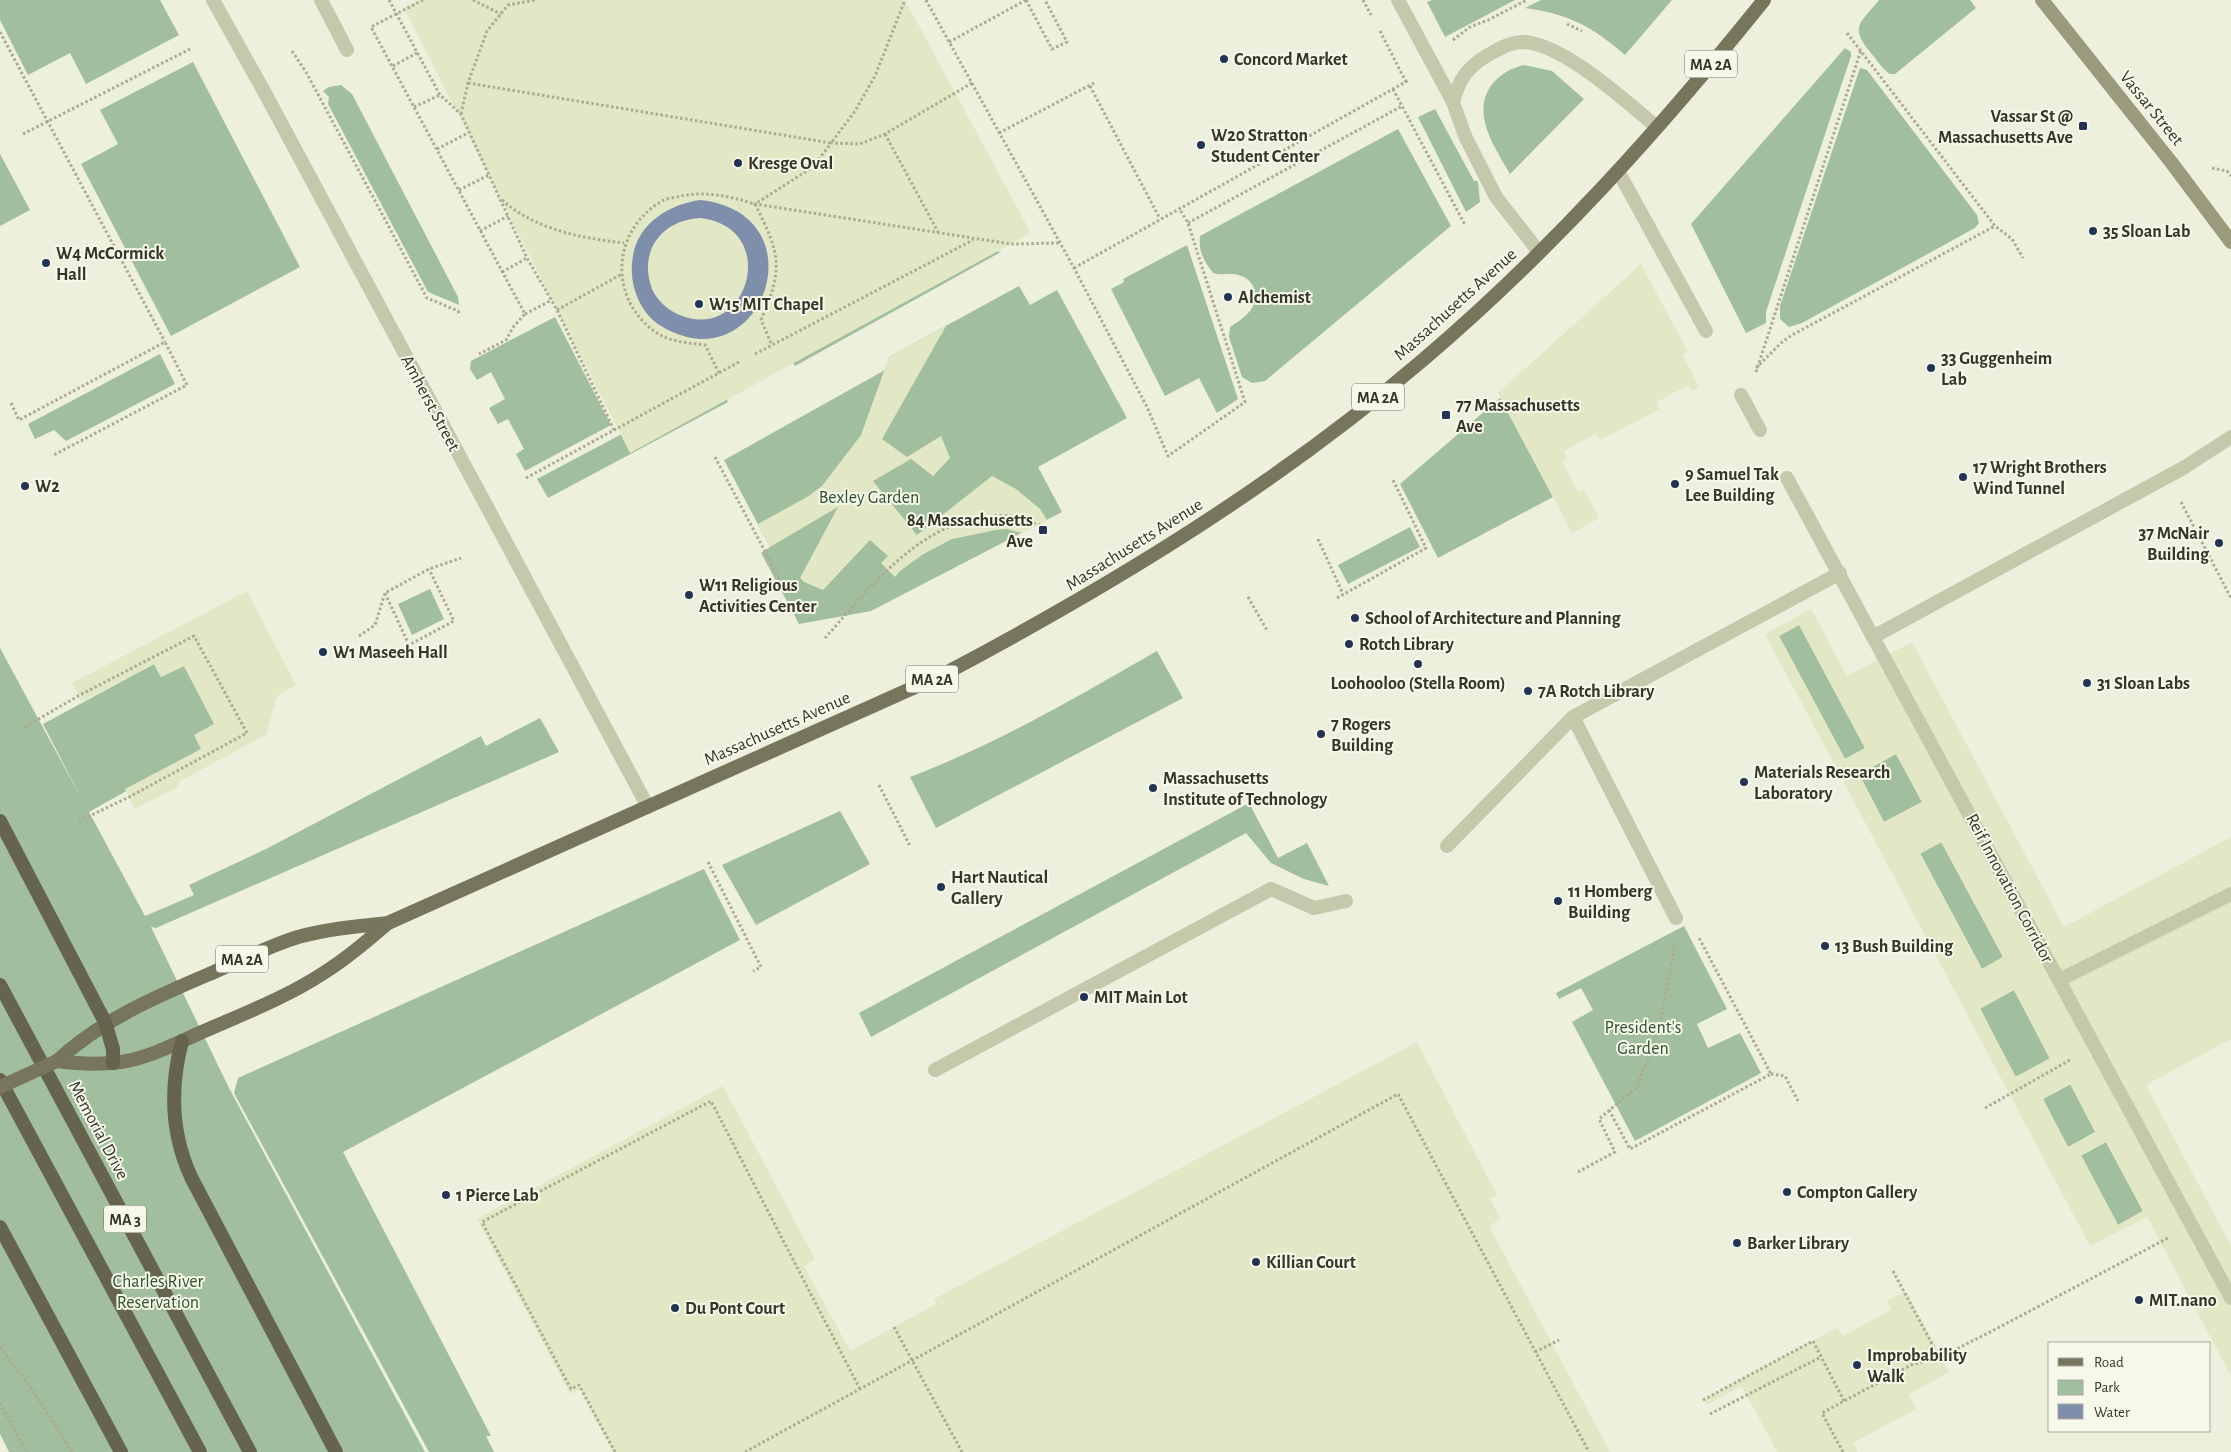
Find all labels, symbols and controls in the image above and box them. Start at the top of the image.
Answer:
place label: Concord Market [1234,51,1348,69]
road number: MA 2A [1685,51,1737,78]
marker: Concord Market [1218,53,1230,65]
street label: Vassar Street [2116,68,2187,150]
place label: Vassar St @ Massachusetts Ave [1938,108,2073,147]
marker: Vassar St @ Massachusetts Ave [2077,120,2089,132]
place label: W20 Stratton Student Center [1211,127,1320,166]
marker: W20 Stratton Student Center [1195,139,1207,151]
place label: Kresge Oval [748,155,833,173]
marker: Kresge Oval [732,157,744,169]
place label: 35 Sloan Lab [2103,223,2190,241]
marker: 35 Sloan Lab [2087,225,2099,237]
place label: W4 McCormick Hall [56,245,164,284]
street label: Massachusetts Avenue [1391,245,1520,364]
marker: W4 McCormick Hall [40,257,52,269]
place label: Alchemist [1238,289,1311,307]
marker: Alchemist [1222,291,1234,303]
place label: W15 MIT Chapel [709,296,824,314]
marker: W15 MIT Chapel [693,298,705,310]
place label: 33 Guggenheim Lab [1941,350,2052,389]
street label: Amherst Street [397,353,463,455]
marker: 33 Guggenheim Lab [1925,362,1937,374]
road number: MA 2A [1352,384,1404,411]
place label: 77 Massachusetts Ave [1456,397,1580,436]
marker: 77 Massachusetts Ave [1440,409,1452,421]
place label: 17 Wright Brothers Wind Tunnel [1973,459,2107,498]
place label: 9 Samuel Tak Lee Building [1685,466,1779,505]
marker: 17 Wright Brothers Wind Tunnel [1957,471,1969,483]
place label: W2 [35,478,60,496]
marker: 9 Samuel Tak Lee Building [1669,478,1681,490]
marker: W2 [19,480,31,492]
park label: Bexley Garden [819,489,919,507]
street label: Massachusetts Avenue [1063,495,1206,594]
place label: 84 Massachusetts Ave [907,512,1033,551]
marker: 84 Massachusetts Ave [1037,524,1049,536]
place label: 37 McNair Building [2138,525,2210,564]
marker: 37 McNair Building [2213,537,2225,549]
place label: W11 Religious Activities Center [699,577,817,616]
marker: W11 Religious Activities Center [683,589,695,601]
place label: School of Architecture and Planning [1365,610,1622,628]
marker: School of Architecture and Planning [1349,612,1361,624]
place label: Rotch Library [1359,636,1455,654]
marker: Rotch Library [1343,638,1355,650]
place label: W1 Maseeh Hall [333,644,448,662]
marker: W1 Maseeh Hall [317,646,329,658]
marker: Loohooloo (Stella Room) [1412,658,1424,670]
road number: MA 2A [906,666,958,692]
place label: Loohooloo (Stella Room) [1330,675,1506,693]
place label: 31 Sloan Labs [2097,675,2190,693]
marker: 31 Sloan Labs [2081,677,2093,689]
place label: 7A Rotch Library [1538,683,1655,701]
marker: 7A Rotch Library [1522,685,1534,697]
street label: Massachusetts Avenue [702,689,853,769]
place label: 7 Rogers Building [1331,716,1394,755]
marker: 7 Rogers Building [1315,728,1327,740]
place label: Materials Research Laboratory [1754,764,1890,803]
place label: Massachusetts Institute of Technology [1163,770,1328,809]
marker: Materials Research Laboratory [1738,776,1750,788]
marker: Massachusetts Institute of Technology [1147,782,1159,794]
street label: Reif Innovation Corridor [1962,811,2056,966]
place label: Hart Nautical Gallery [951,869,1048,908]
marker: Hart Nautical Gallery [935,881,947,893]
place label: 11 Homberg Building [1568,883,1653,922]
marker: 11 Homberg Building [1552,895,1564,907]
place label: 13 Bush Building [1835,938,1954,956]
marker: 13 Bush Building [1819,940,1831,952]
road number: MA 2A [216,946,268,972]
place label: MIT Main Lot [1094,989,1188,1007]
marker: MIT Main Lot [1078,991,1090,1003]
park label: President's Garden [1605,1019,1681,1058]
street label: Memorial Drive [65,1078,132,1183]
place label: Compton Gallery [1797,1184,1918,1202]
marker: Compton Gallery [1781,1186,1793,1198]
place label: 1 Pierce Lab [456,1187,539,1205]
marker: 1 Pierce Lab [440,1189,452,1201]
road number: MA 3 [104,1206,146,1232]
place label: Barker Library [1747,1235,1850,1253]
marker: Barker Library [1731,1237,1743,1249]
place label: Killian Court [1266,1254,1356,1272]
marker: Killian Court [1250,1256,1262,1268]
park label: Charles River Reservation [113,1273,204,1312]
place label: MIT.nano [2149,1292,2217,1310]
marker: MIT.nano [2133,1294,2145,1306]
place label: Du Pont Court [685,1300,785,1318]
marker: Du Pont Court [669,1302,681,1314]
legend [2048,1342,2211,1432]
place label: Improbability Walk [1867,1347,1968,1386]
text: Road [2094,1355,2124,1370]
marker: Improbability Walk [1851,1359,1863,1371]
text: Park [2094,1380,2120,1395]
text: Water [2094,1405,2130,1420]

